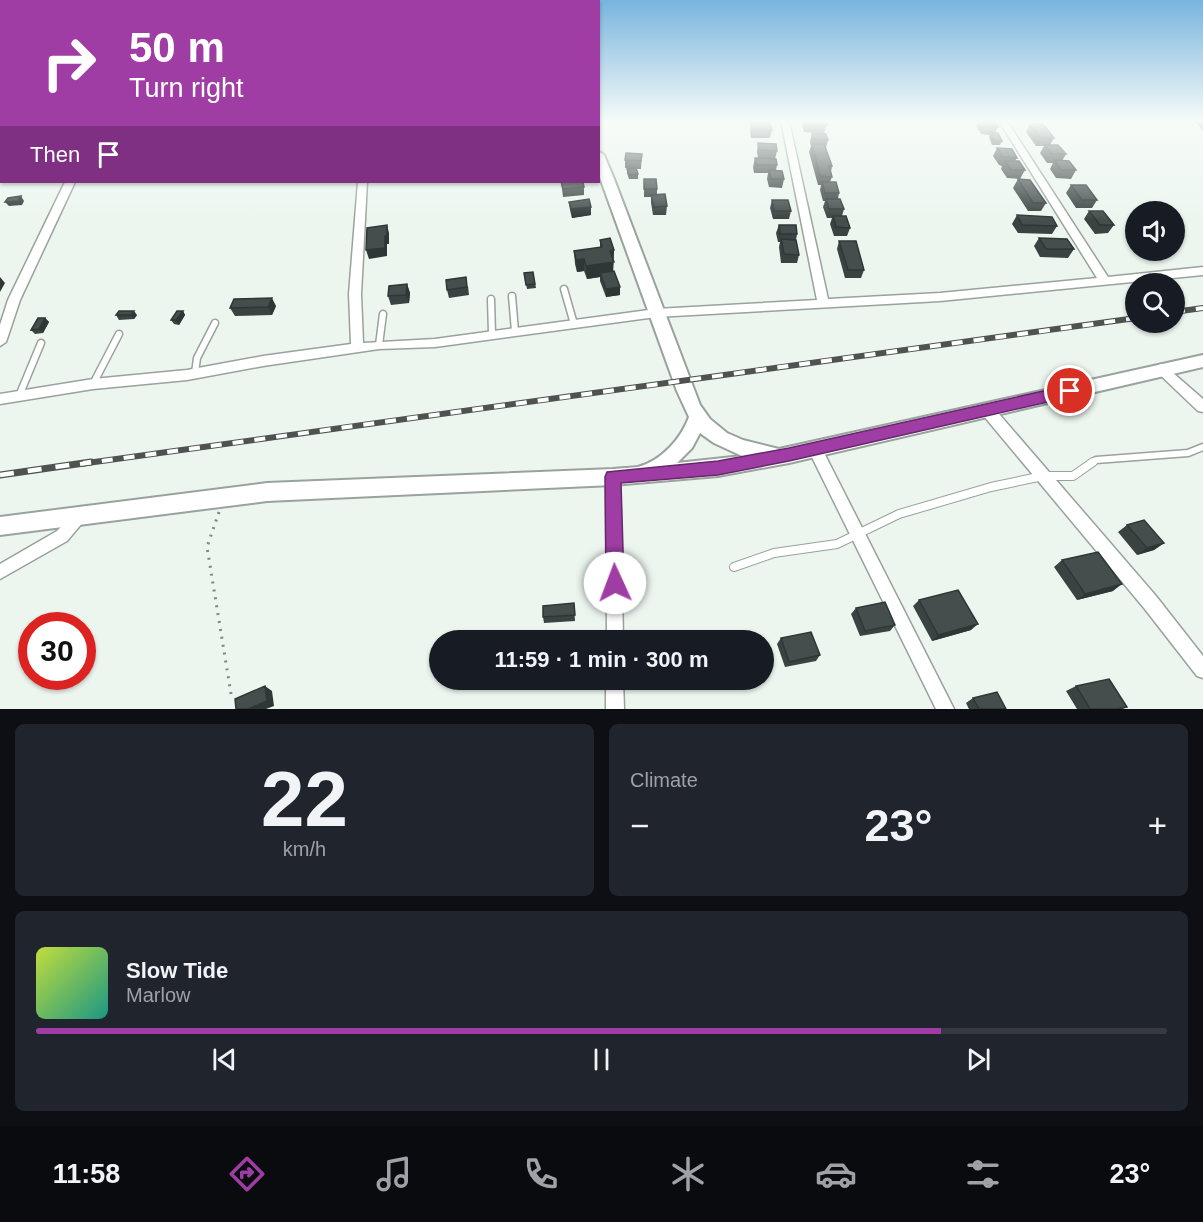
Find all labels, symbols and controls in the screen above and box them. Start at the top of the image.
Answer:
icon: right [30,24,108,102]
text: 50 m [129,24,225,71]
text: Turn right [129,73,244,103]
icon: arrive [92,138,125,171]
text: Then [30,142,80,167]
map controls [1125,201,1185,333]
button: sound [1125,201,1185,261]
button: search [1125,273,1185,333]
pin [1044,365,1095,416]
icon: arrive [1053,374,1086,407]
position arrow [583,551,647,615]
speed limit sign: 30 [18,612,96,690]
text: 11:59 · 1 min · 300 m [495,647,709,672]
text: 22 [261,755,348,843]
text: Climate [630,769,698,791]
text: 23° [864,800,933,851]
text: − [630,807,649,844]
text: + [1148,807,1167,844]
text: km/h [283,838,326,860]
text: Slow Tide [126,958,228,983]
text: Marlow [126,984,190,1006]
icon: previous [208,1043,241,1076]
icon: pause [585,1043,618,1076]
icon: next [962,1043,995,1076]
icon: directions [226,1153,268,1195]
icon: music [373,1153,415,1195]
icon: phone [520,1153,562,1195]
icon: climate [667,1153,709,1195]
icon: car [815,1153,857,1195]
icon: filters [962,1153,1004,1195]
text: 11:58 [53,1159,120,1189]
text: 23° [1109,1159,1150,1189]

